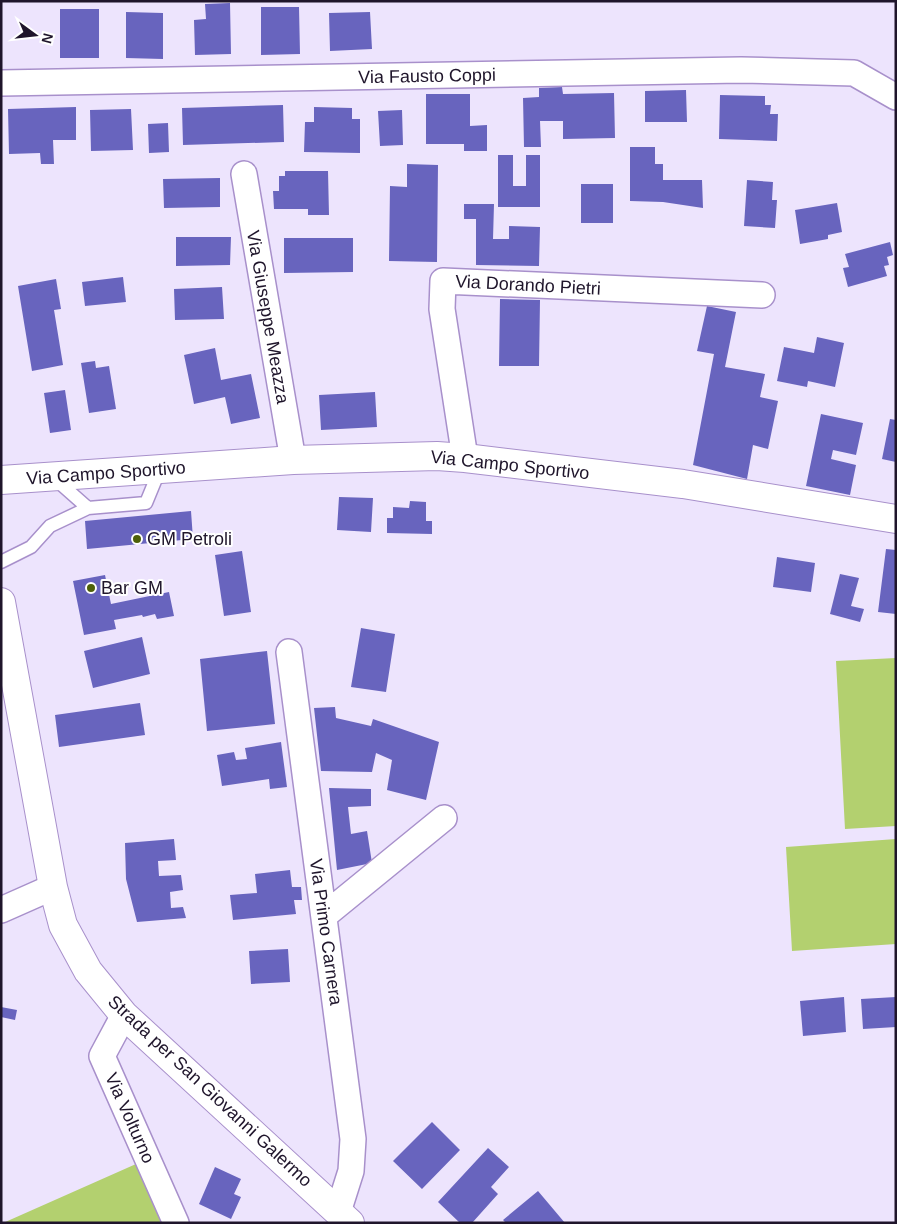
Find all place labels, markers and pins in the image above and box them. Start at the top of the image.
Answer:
place label: GM Petroli [147,529,232,549]
marker: GM Petroli [131,533,143,545]
place label: Bar GM [101,578,163,598]
marker: Bar GM [85,582,97,594]

